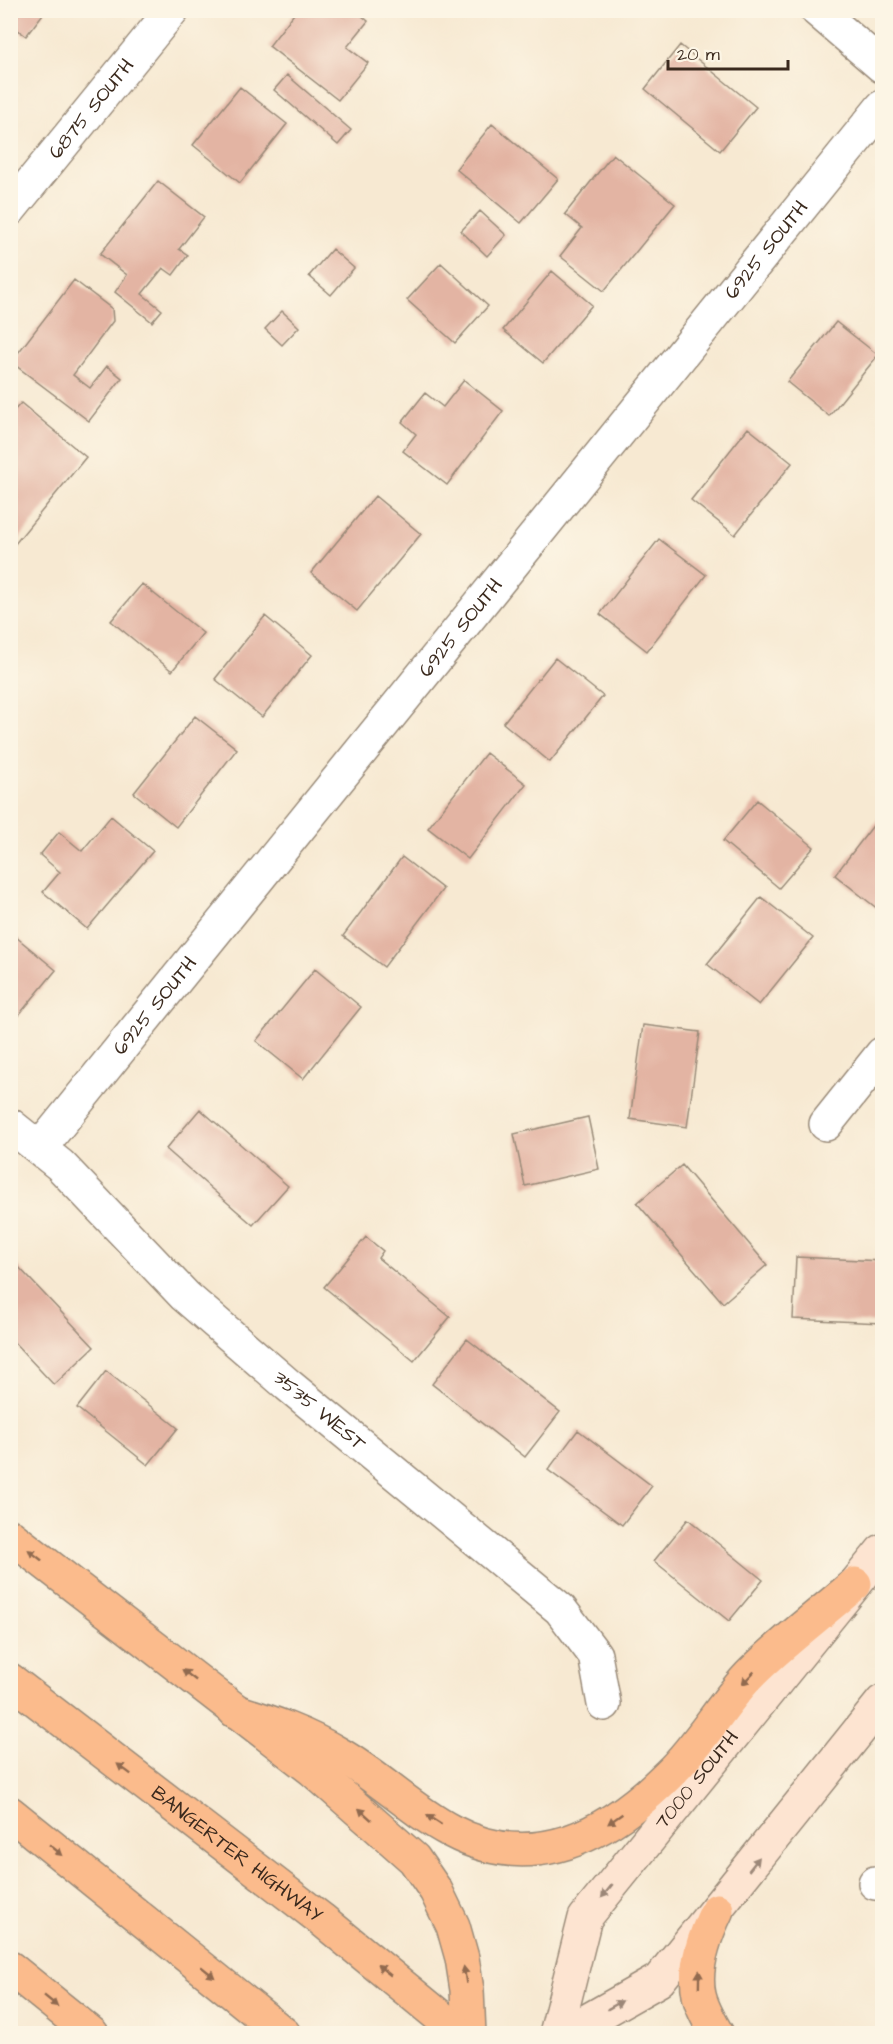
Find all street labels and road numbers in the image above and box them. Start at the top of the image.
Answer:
street label: 6875 SOUTH [42,53,141,165]
street label: 6925 SOUTH [718,195,815,305]
street label: 6925 SOUTH [412,573,509,683]
street label: 6925 SOUTH [107,950,204,1061]
street label: 3535 WEST [267,1364,372,1458]
street label: 7000 SOUTH [648,1725,745,1836]
street label: BANGERTER HIGHWAY [145,1779,329,1929]

